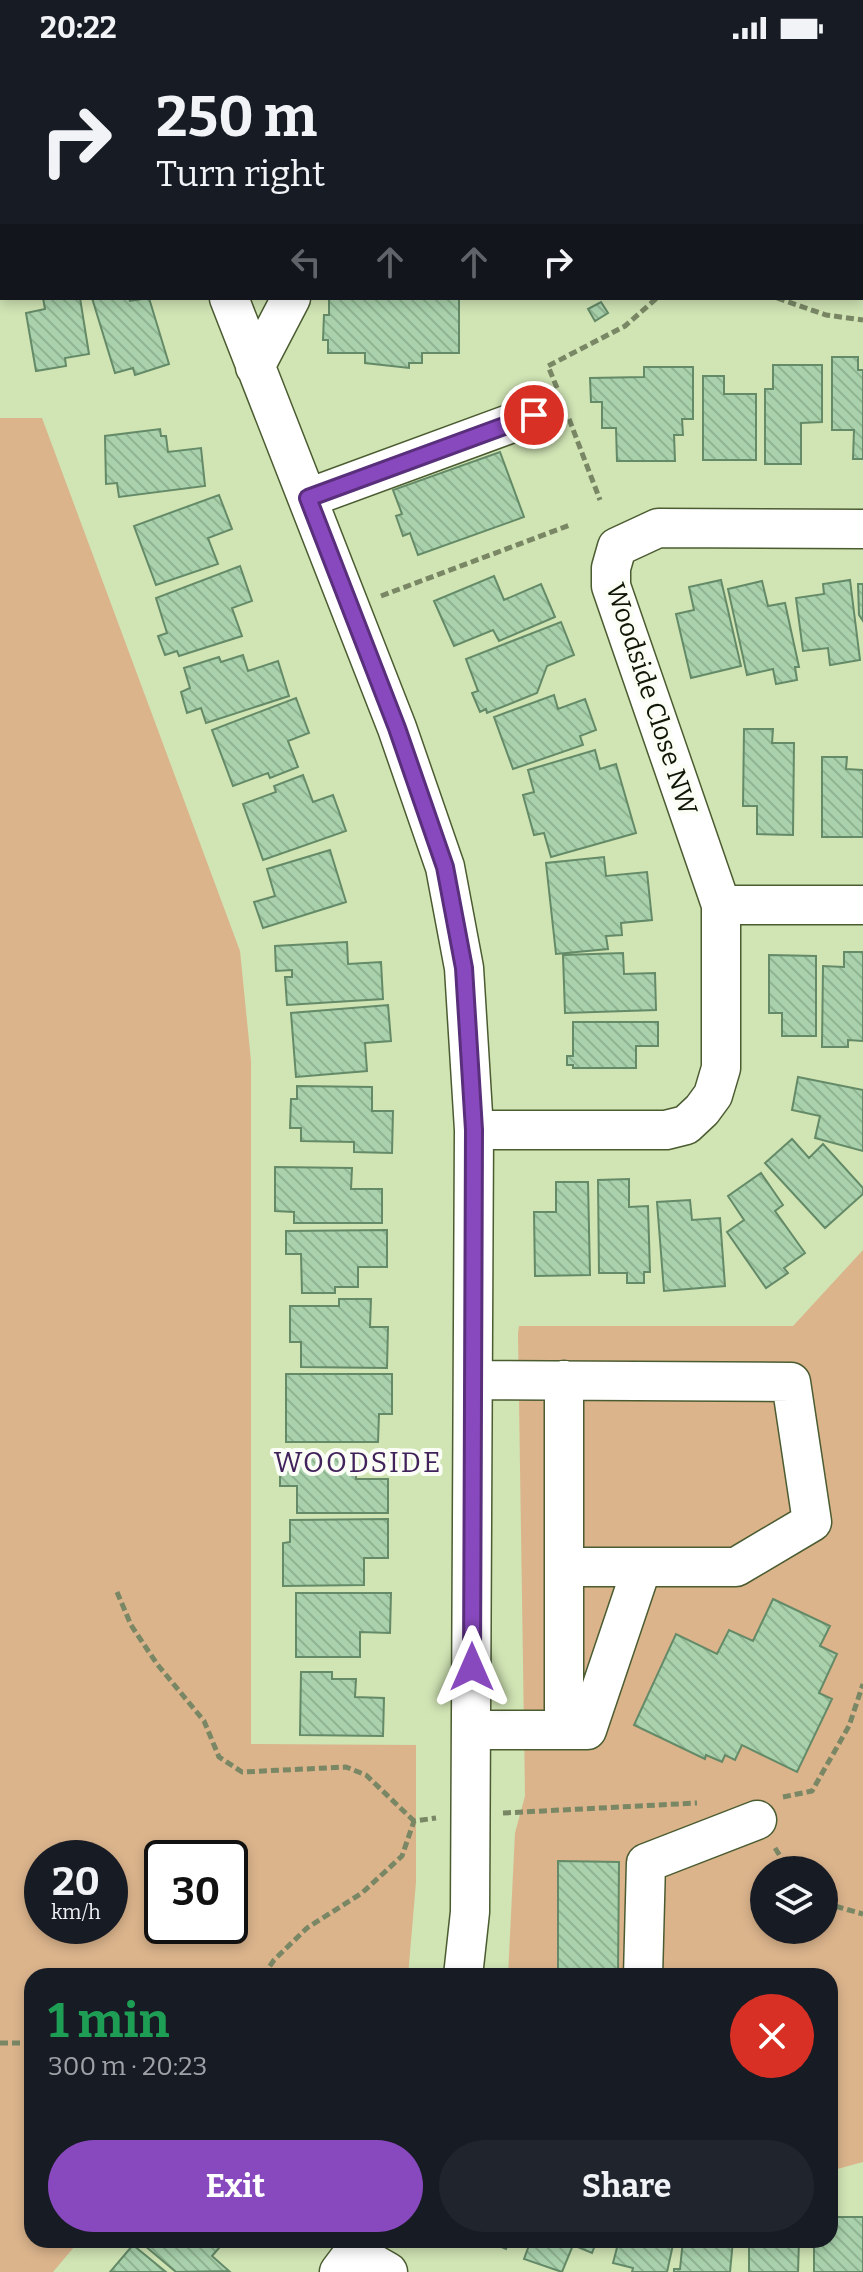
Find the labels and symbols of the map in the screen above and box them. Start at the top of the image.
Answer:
pin [500,381,568,449]
street label: Woodside Close NW [599,579,704,819]
district label: WOODSIDE [274,1446,442,1479]
position arrow [430,1625,514,1709]
speed limit sign: 30 [144,1840,248,1944]

